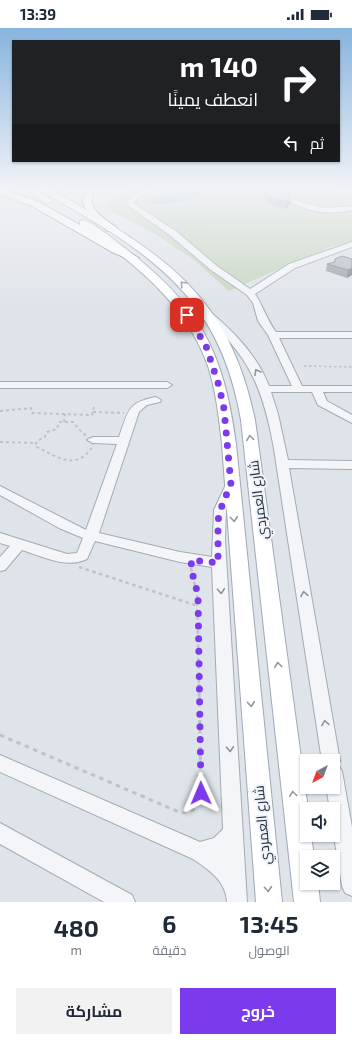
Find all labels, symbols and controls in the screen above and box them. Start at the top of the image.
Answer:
text: 13:39 [20,5,56,23]
text: 140 m [180,49,258,83]
icon: right [272,56,324,108]
text: انعطف يمينًا [168,88,258,110]
icon: left [280,132,302,154]
text: ثم [310,134,324,152]
one-way arrow [180,281,187,289]
pin [170,298,204,332]
icon: arrive [176,304,198,326]
one-way arrow [254,369,261,376]
one-way arrow [246,435,255,441]
street label: شارع العمردي [244,459,275,541]
one-way arrow [230,516,239,522]
one-way arrow [216,588,225,594]
one-way arrow [300,591,308,597]
one-way arrow [273,662,282,668]
one-way arrow [246,701,255,707]
one-way arrow [321,719,330,726]
one-way arrow [226,746,234,752]
north arrow [300,754,340,794]
map controls [300,754,340,890]
position arrow [180,772,222,814]
street label: شارع العمردي [250,784,277,865]
one-way arrow [289,791,298,797]
button: sound [300,802,340,842]
button: layers [300,850,340,890]
one-way arrow [263,886,272,892]
text: 6 [162,909,176,938]
text: 13:45 [240,909,298,938]
text: 480 [54,913,99,942]
text: m [71,942,82,958]
text: دقيقة [152,942,186,958]
text: الوصول [248,942,290,958]
button: مشاركة [16,988,172,1034]
button: خروج [180,988,336,1034]

